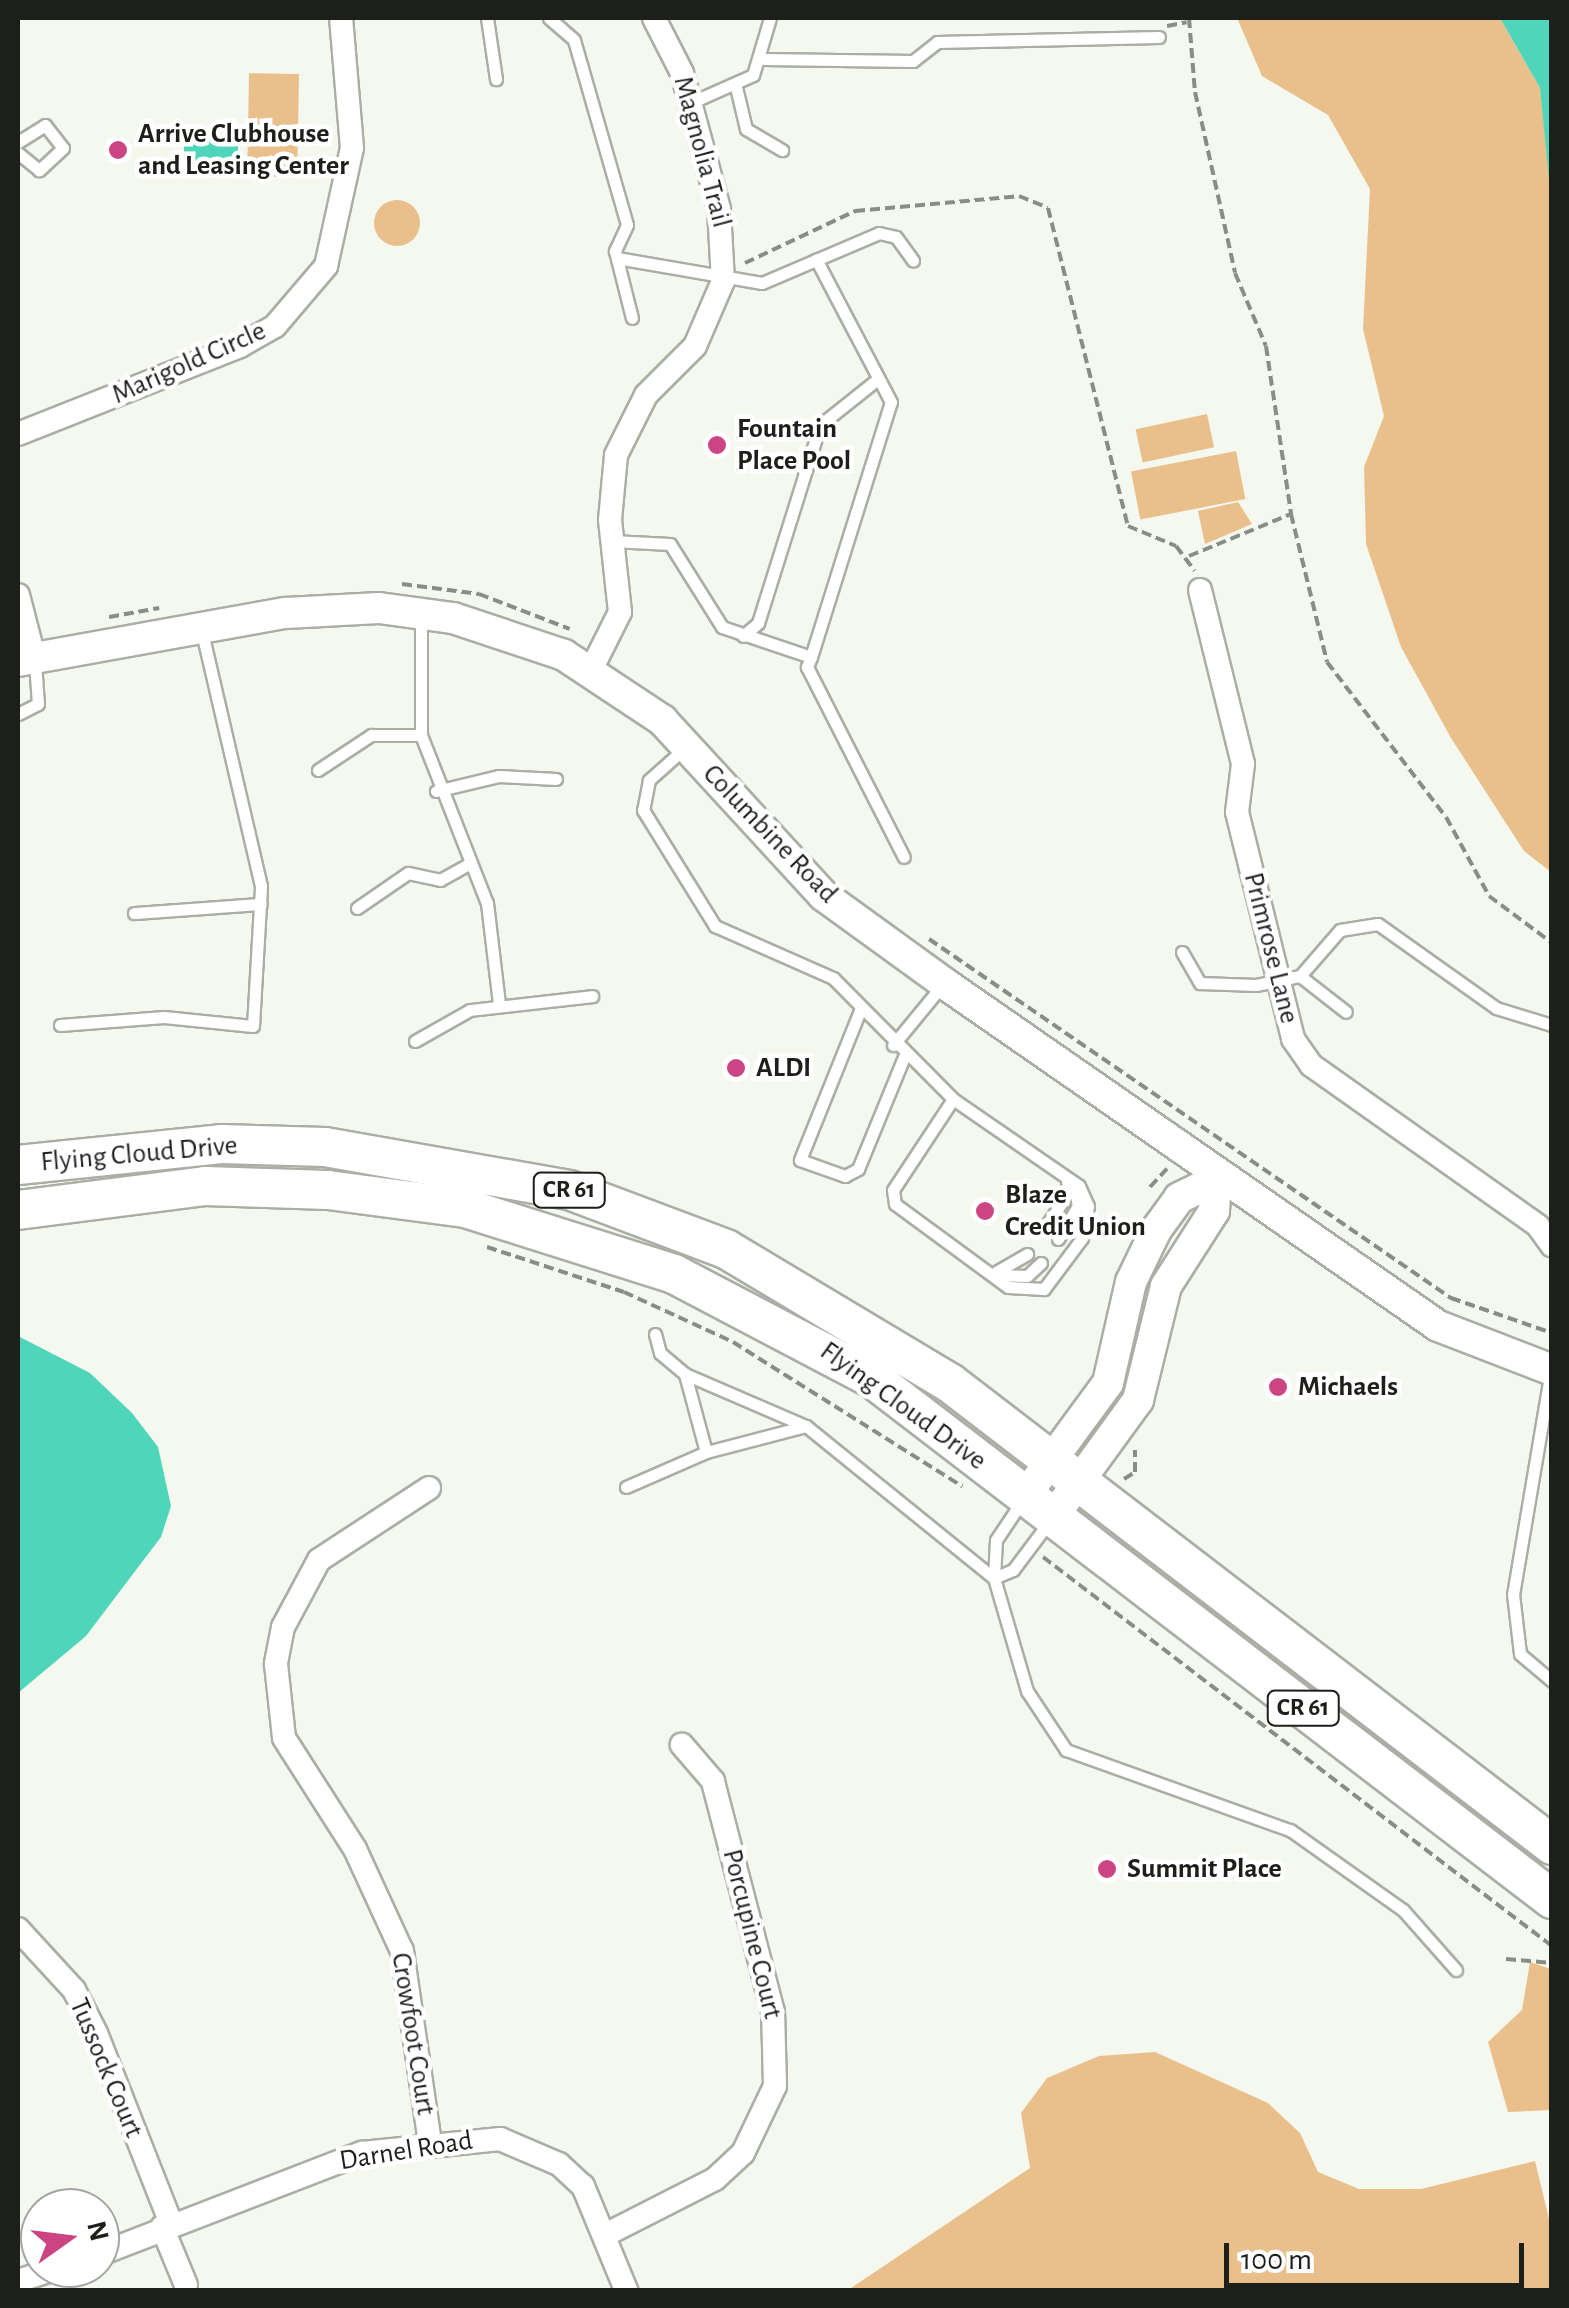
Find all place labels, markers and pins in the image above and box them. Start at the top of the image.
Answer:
place label: Arrive Clubhouse and Leasing Center [138,117,349,183]
marker: Arrive Clubhouse and Leasing Center [107,139,129,161]
place label: Fountain Place Pool [737,412,851,478]
marker: Fountain Place Pool [706,434,728,456]
place label: ALDI [756,1051,811,1085]
marker: ALDI [725,1057,747,1079]
place label: Blaze Credit Union [1005,1178,1146,1244]
marker: Blaze Credit Union [974,1200,996,1222]
place label: Michaels [1298,1370,1398,1404]
marker: Michaels [1267,1376,1289,1398]
place label: Summit Place [1127,1852,1282,1886]
marker: Summit Place [1096,1858,1118,1880]

